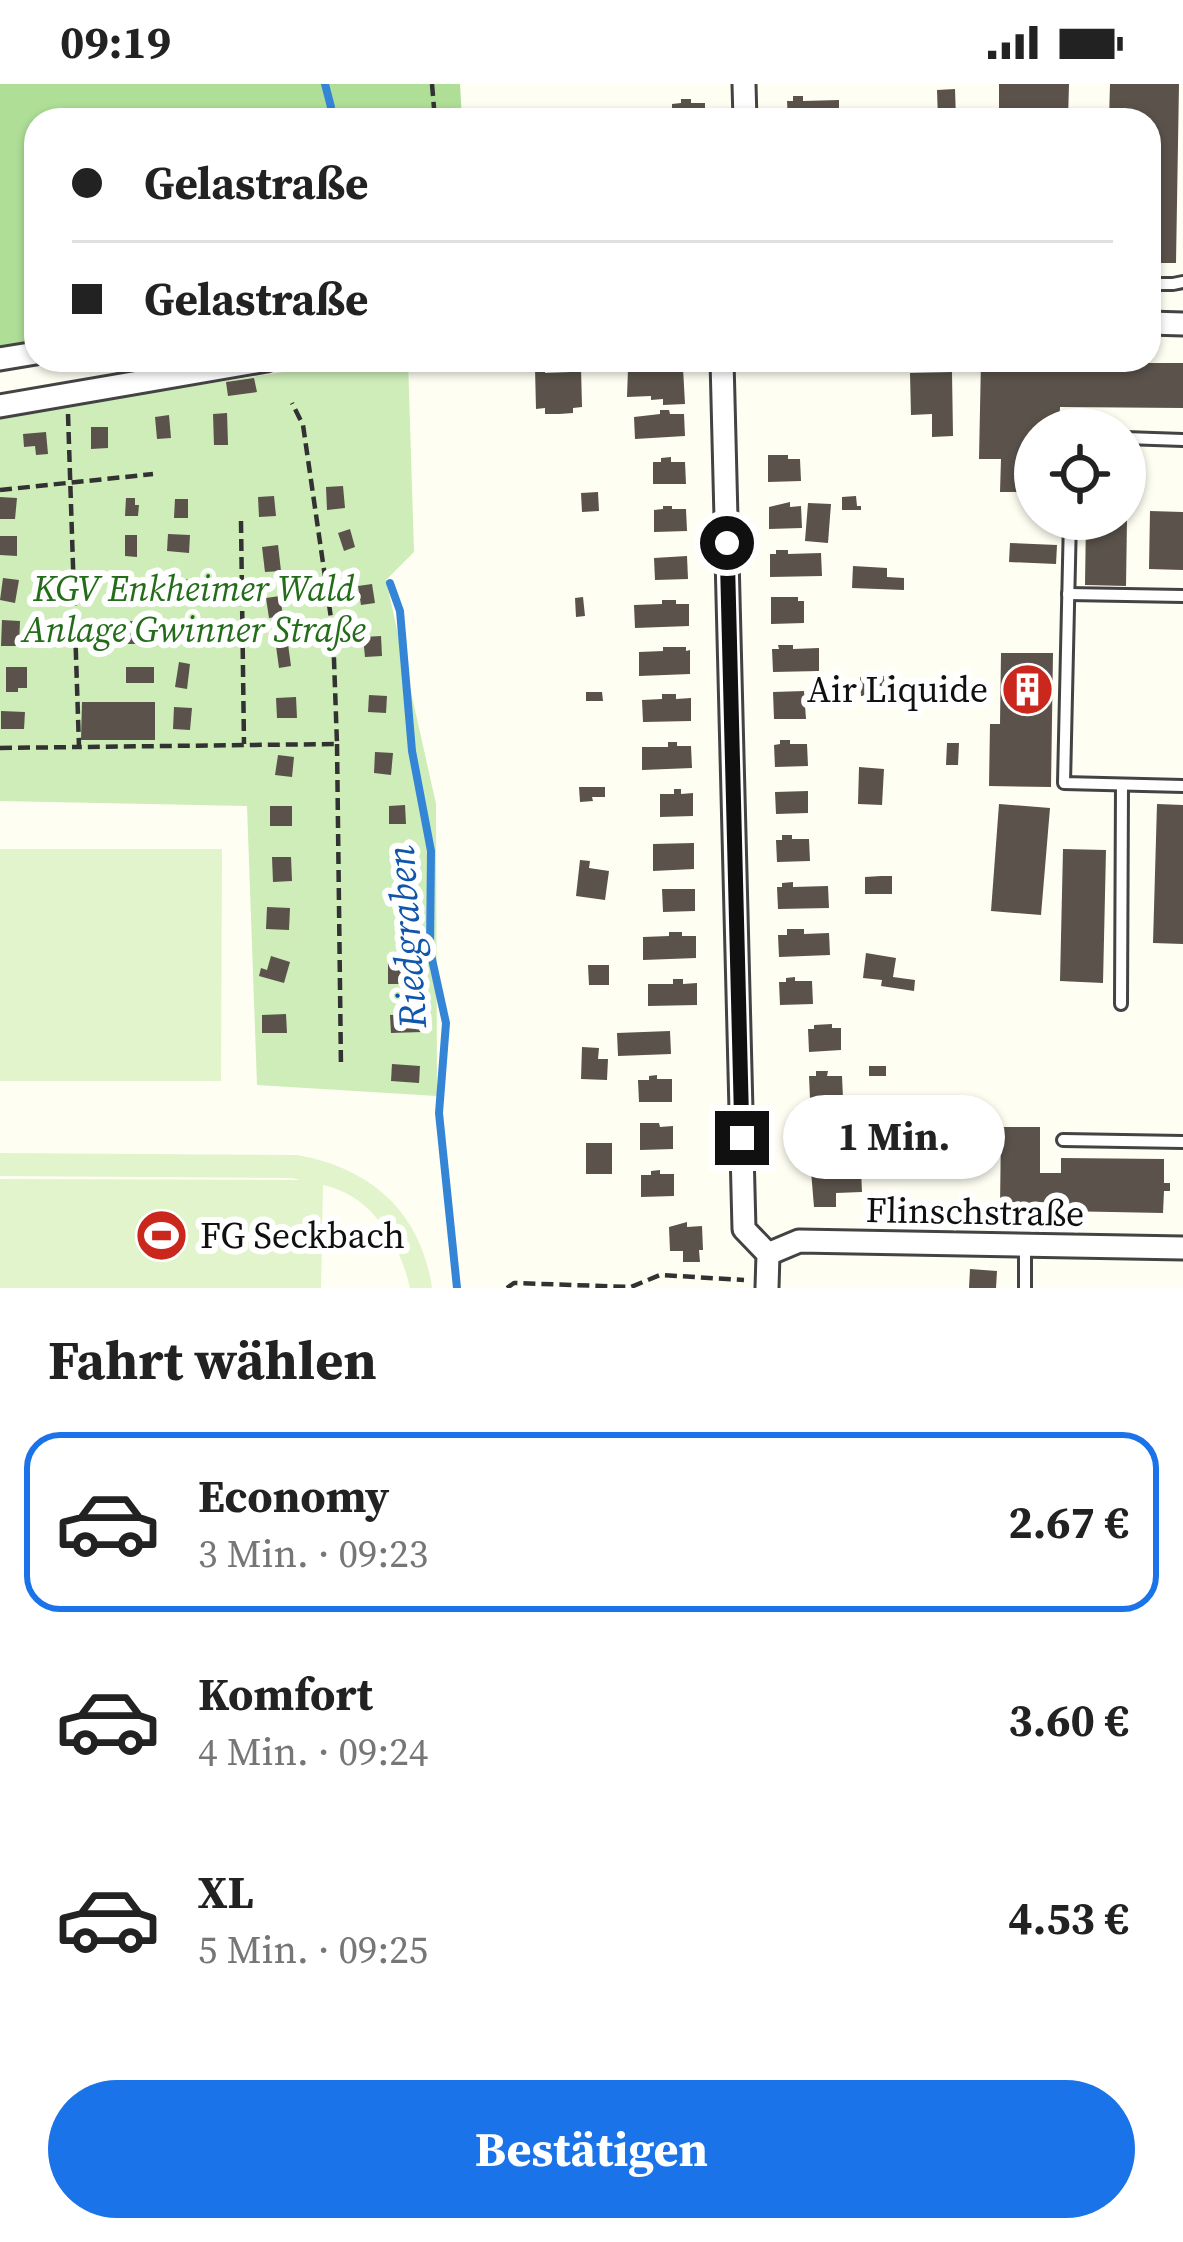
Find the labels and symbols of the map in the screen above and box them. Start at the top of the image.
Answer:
route start [700,516,754,570]
park label: KGV Enkheimer Wald Anlage Gwinner Straße [20,564,366,654]
building icon: Air Liquide [999,661,1055,717]
place label: Air Liquide [807,665,988,714]
water label: Riedgraben [374,844,439,1031]
callout: 1 Min. [784,1096,1006,1180]
route end [715,1111,769,1165]
street label: Flinschstraße [865,1185,1085,1238]
sports icon: FG Seckbach [133,1207,189,1263]
place label: FG Seckbach [200,1211,405,1260]

